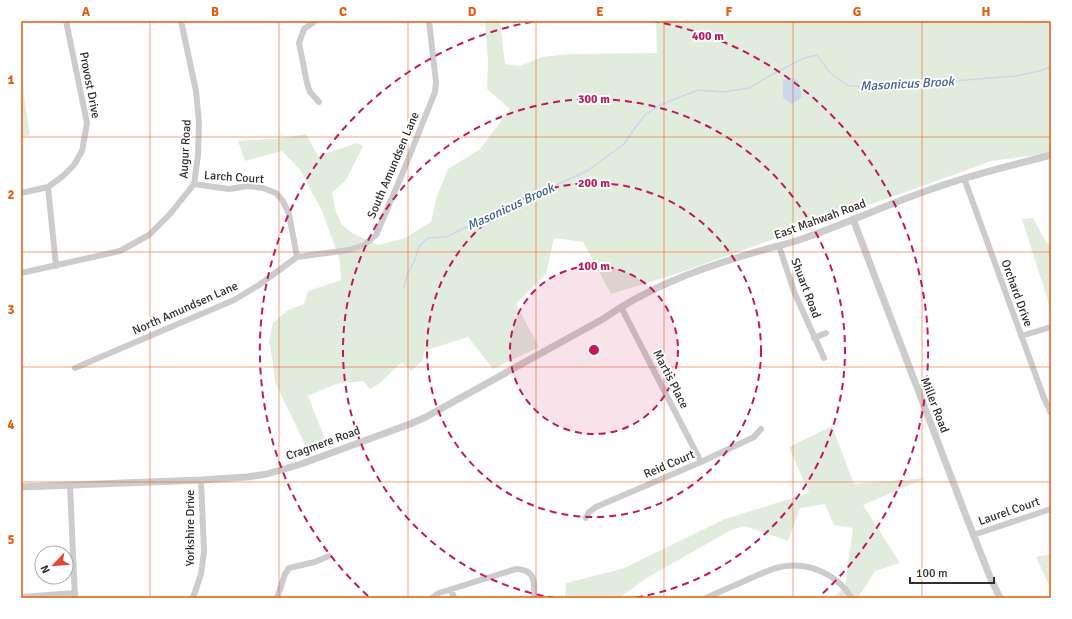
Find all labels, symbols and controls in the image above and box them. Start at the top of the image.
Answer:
text: A [82,4,91,20]
text: B [211,4,219,20]
text: C [339,4,347,20]
text: D [468,4,477,20]
text: E [596,4,604,20]
text: F [726,4,733,20]
text: G [853,4,861,20]
text: H [982,4,990,20]
text: 400 m [692,29,724,44]
street label: Provost Drive [76,51,103,120]
text: 1 [7,72,15,88]
water label: Masonicus Brook [860,73,956,94]
text: 300 m [578,92,610,107]
street label: South Amundsen Lane [364,110,423,221]
street label: Augur Road [176,119,195,179]
street label: Larch Court [203,168,264,187]
text: 200 m [578,176,610,191]
water label: Masonicus Brook [464,179,558,234]
text: 2 [7,187,15,203]
street label: East Mahwah Road [772,196,868,243]
street label: Shuart Road [787,256,824,320]
street label: Orchard Drive [997,257,1036,329]
text: 100 m [578,259,610,274]
street label: North Amundsen Lane [130,278,240,338]
text: 3 [7,302,15,318]
centre of rings [587,343,601,357]
street label: Martis Place [649,347,692,411]
street label: Miller Road [917,375,952,435]
text: 4 [7,417,15,433]
street label: Cragmere Road [284,423,362,464]
street label: Reid Court [641,447,697,482]
street label: Yorkshire Drive [183,490,198,566]
street label: Laurel Court [976,494,1042,529]
text: 5 [7,532,15,548]
north arrow [34,545,74,585]
scale bar [910,559,994,585]
text: N [38,563,53,575]
text: 100 m [916,566,948,581]

